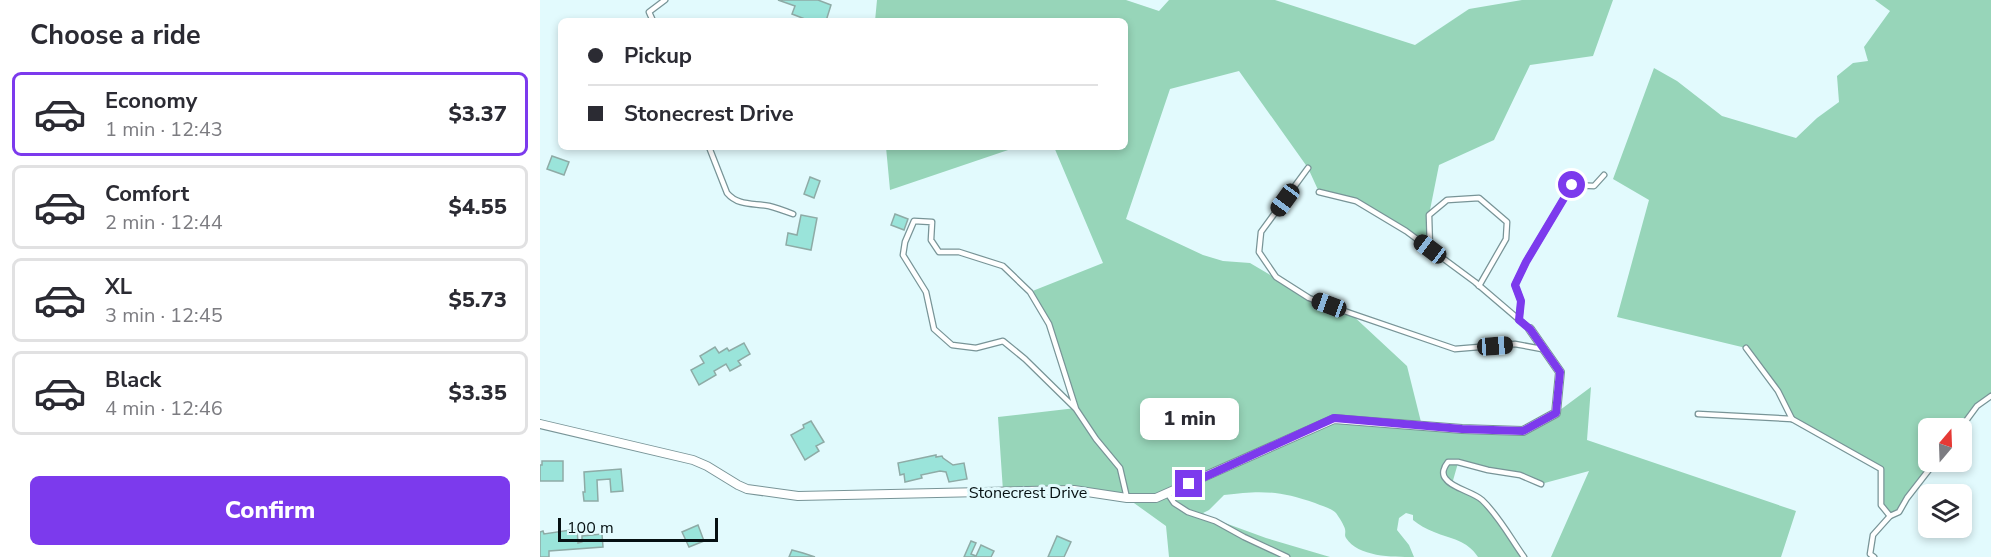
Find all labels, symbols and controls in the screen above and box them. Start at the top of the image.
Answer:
text: Choose a ride [30,17,201,54]
text: Pickup [624,41,692,71]
text: Economy [105,86,197,116]
icon: car [33,87,87,141]
text: $3.37 [448,99,507,129]
text: Stonecrest Drive [624,99,794,129]
text: 1 min · 12:43 [105,116,223,143]
route start [1558,171,1585,198]
text: Comfort [105,179,189,209]
icon: car [33,180,87,234]
car [1267,180,1303,220]
text: $4.55 [448,192,507,222]
text: 2 min · 12:44 [105,209,223,236]
car [1410,231,1450,267]
text: XL [105,272,132,302]
icon: car [33,273,87,327]
text: $5.73 [448,285,507,315]
car [1309,290,1349,320]
text: 3 min · 12:45 [105,302,223,329]
car [1476,336,1514,356]
text: Black [105,365,161,395]
icon: car [33,366,87,420]
text: $3.35 [448,378,507,408]
text: 4 min · 12:46 [105,395,223,422]
callout: 1 min [1140,397,1238,439]
text: 1 min [1163,405,1216,432]
north arrow [1918,418,1972,472]
map controls [1918,418,1972,538]
route end [1175,470,1202,497]
button: Confirm [30,476,510,545]
street label: Stonecrest Drive [969,482,1087,504]
button: layers [1918,484,1972,538]
scale bar [558,515,718,542]
text: 100 m [567,517,614,539]

